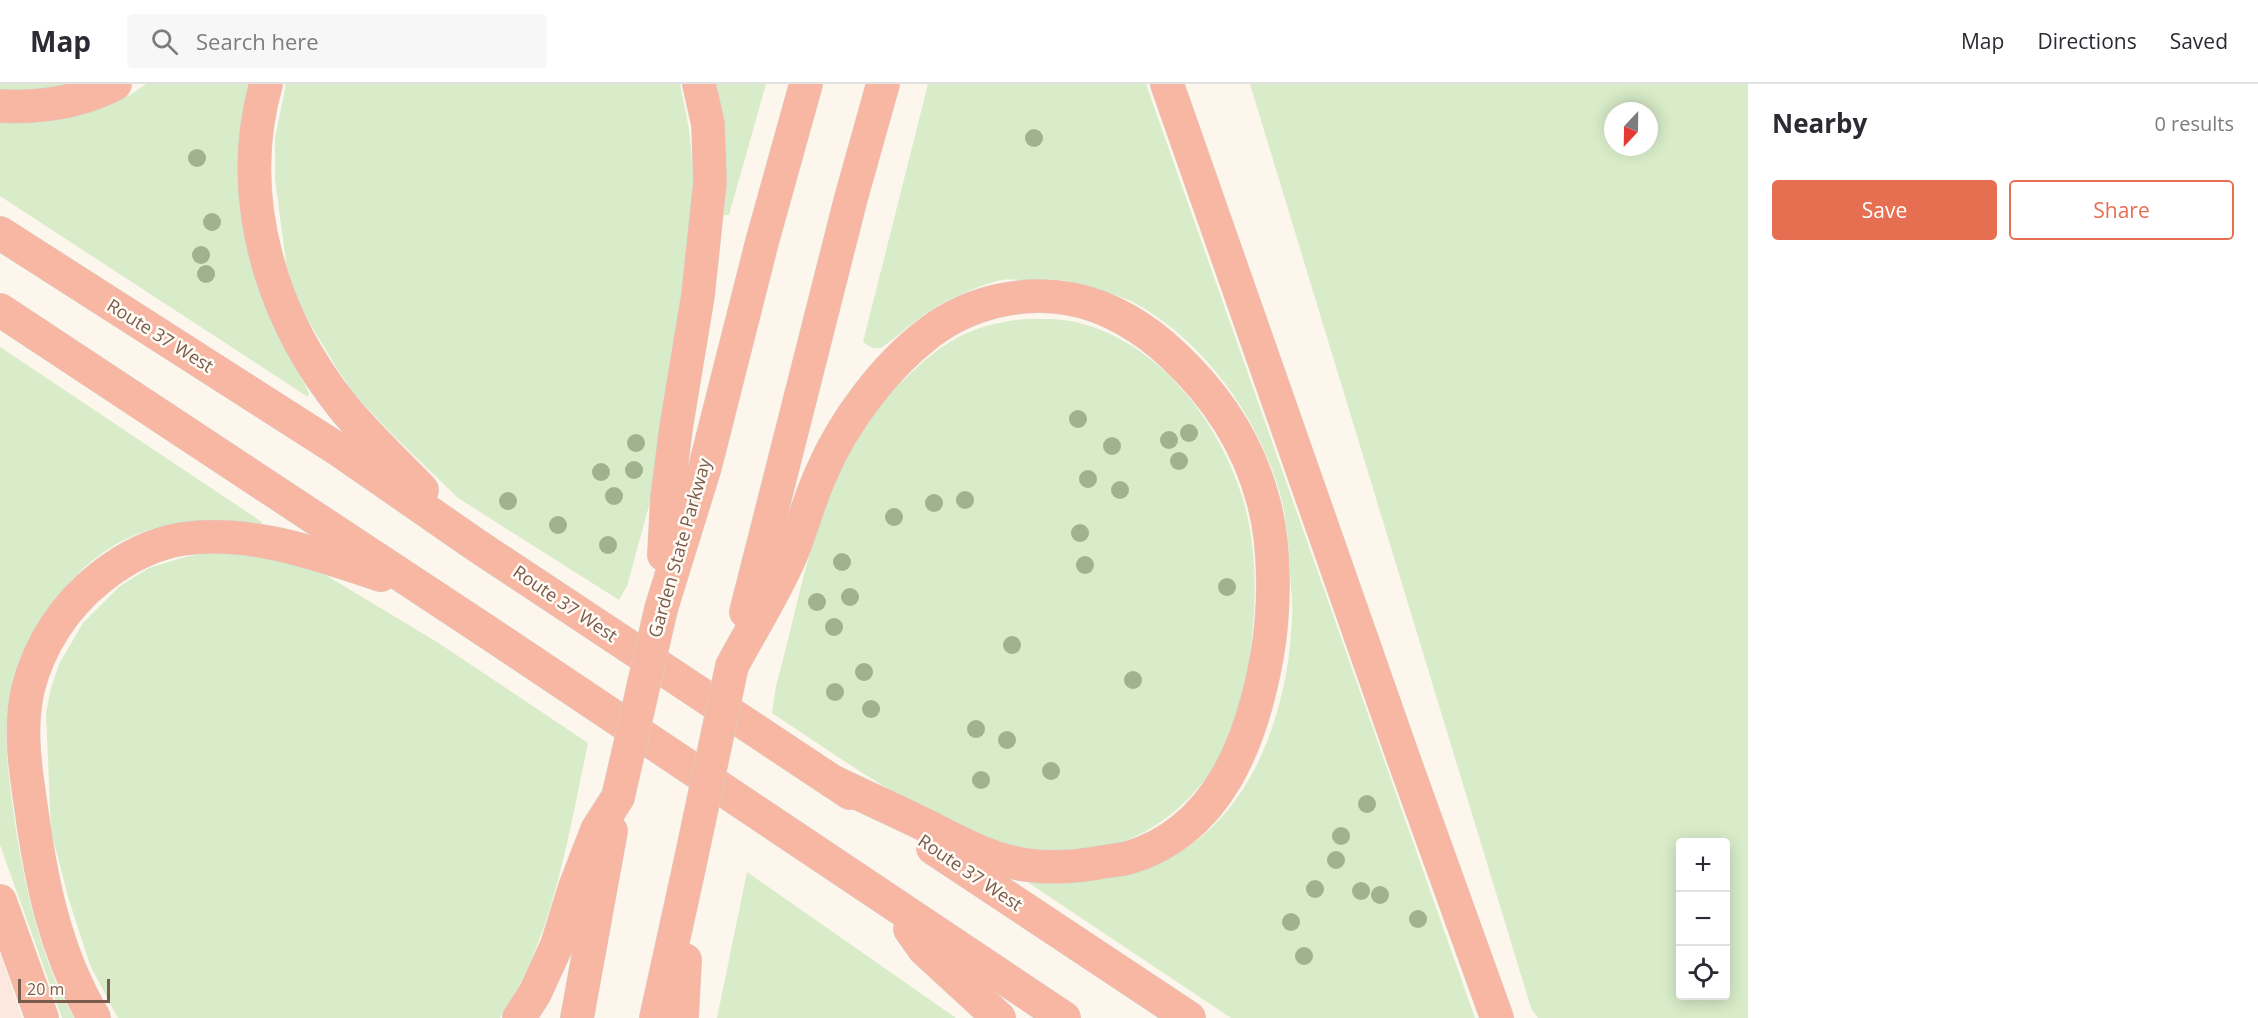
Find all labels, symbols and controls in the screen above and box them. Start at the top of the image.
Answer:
search box [127,14,547,68]
text: Map [30,22,91,60]
icon: search [148,25,181,58]
text: Search here [196,26,319,56]
text: Map [1961,27,2004,55]
text: Directions [2037,27,2137,55]
text: Saved [2170,27,2228,55]
north arrow [1604,102,1658,156]
text: Nearby [1772,105,1867,141]
text: 0 results [2154,110,2234,137]
button: Save [1772,180,1997,240]
button: Share [2009,180,2234,240]
street label: Route 37 West [103,293,218,377]
street label: Garden State Parkway [642,454,716,640]
street label: Route 37 West [509,559,622,647]
street label: Route 37 West [914,828,1027,916]
map controls [1676,838,1730,1000]
button: + [1676,838,1730,892]
button: − [1676,892,1730,946]
button: locate [1676,946,1730,1000]
scale bar [18,976,110,1004]
text: 20 m [27,978,64,1000]

